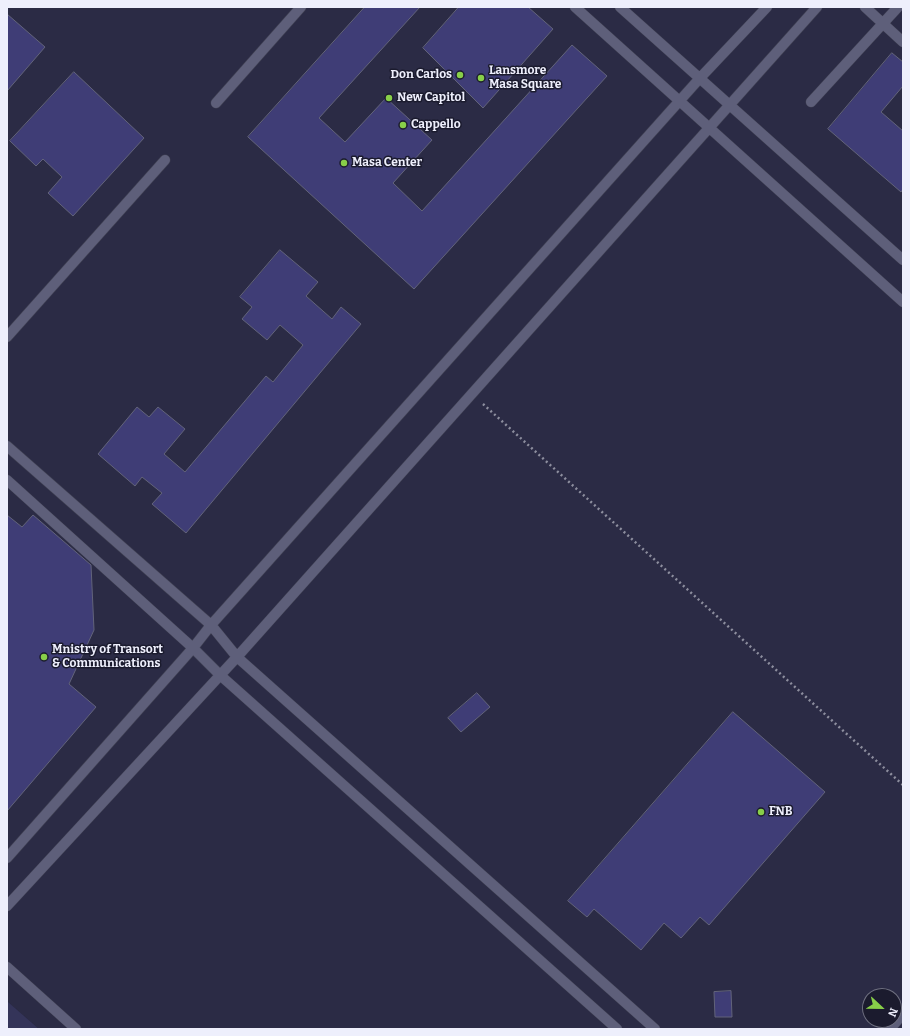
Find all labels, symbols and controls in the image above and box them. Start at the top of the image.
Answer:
place label: Lansmore Masa Square [489,64,561,92]
place label: Don Carlos [391,68,452,82]
marker: Don Carlos [455,70,465,80]
marker: Lansmore Masa Square [476,73,486,83]
place label: New Capitol [397,91,465,105]
marker: New Capitol [384,93,394,103]
place label: Cappello [411,118,461,132]
marker: Cappello [398,120,408,130]
place label: Masa Center [352,156,422,170]
marker: Masa Center [339,158,349,168]
place label: Mnistry of Transort & Communications [52,643,163,671]
marker: Mnistry of Transort & Communications [39,652,49,662]
place label: FNB [769,805,793,819]
marker: FNB [756,807,766,817]
north arrow [862,988,902,1028]
text: N [885,1006,900,1019]

